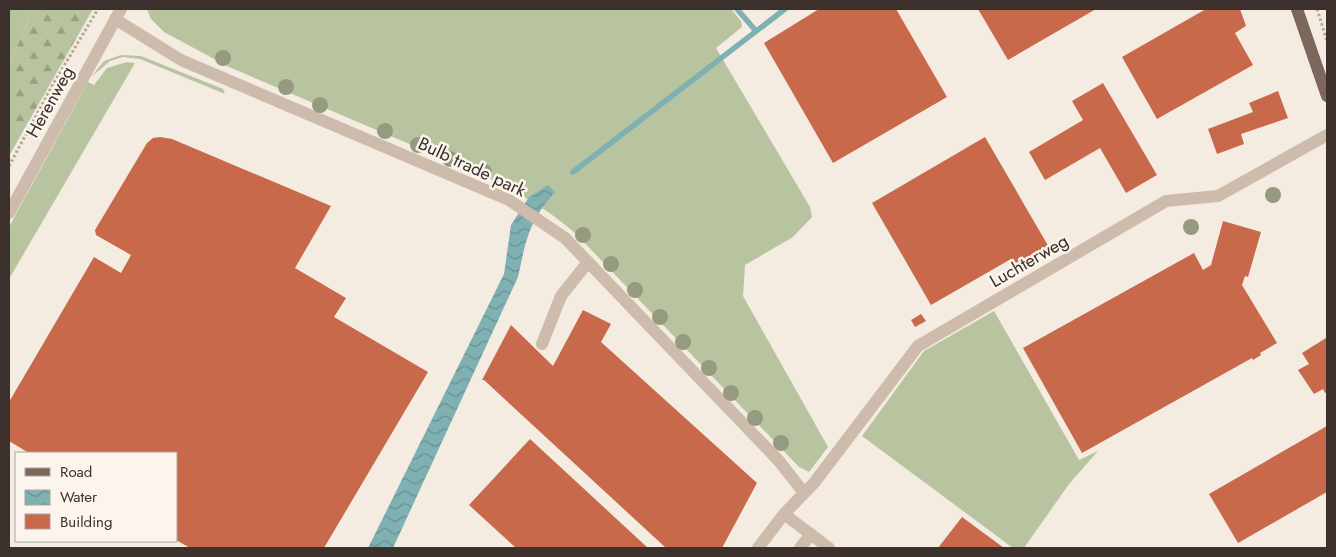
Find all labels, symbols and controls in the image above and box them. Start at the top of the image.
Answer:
street label: Herenweg [20,62,80,142]
street label: Bulb trade park [414,131,530,203]
street label: Luchterweg [985,228,1073,294]
legend [15,452,178,542]
text: Road [60,461,92,483]
text: Water [60,486,98,508]
text: Building [60,511,112,533]

